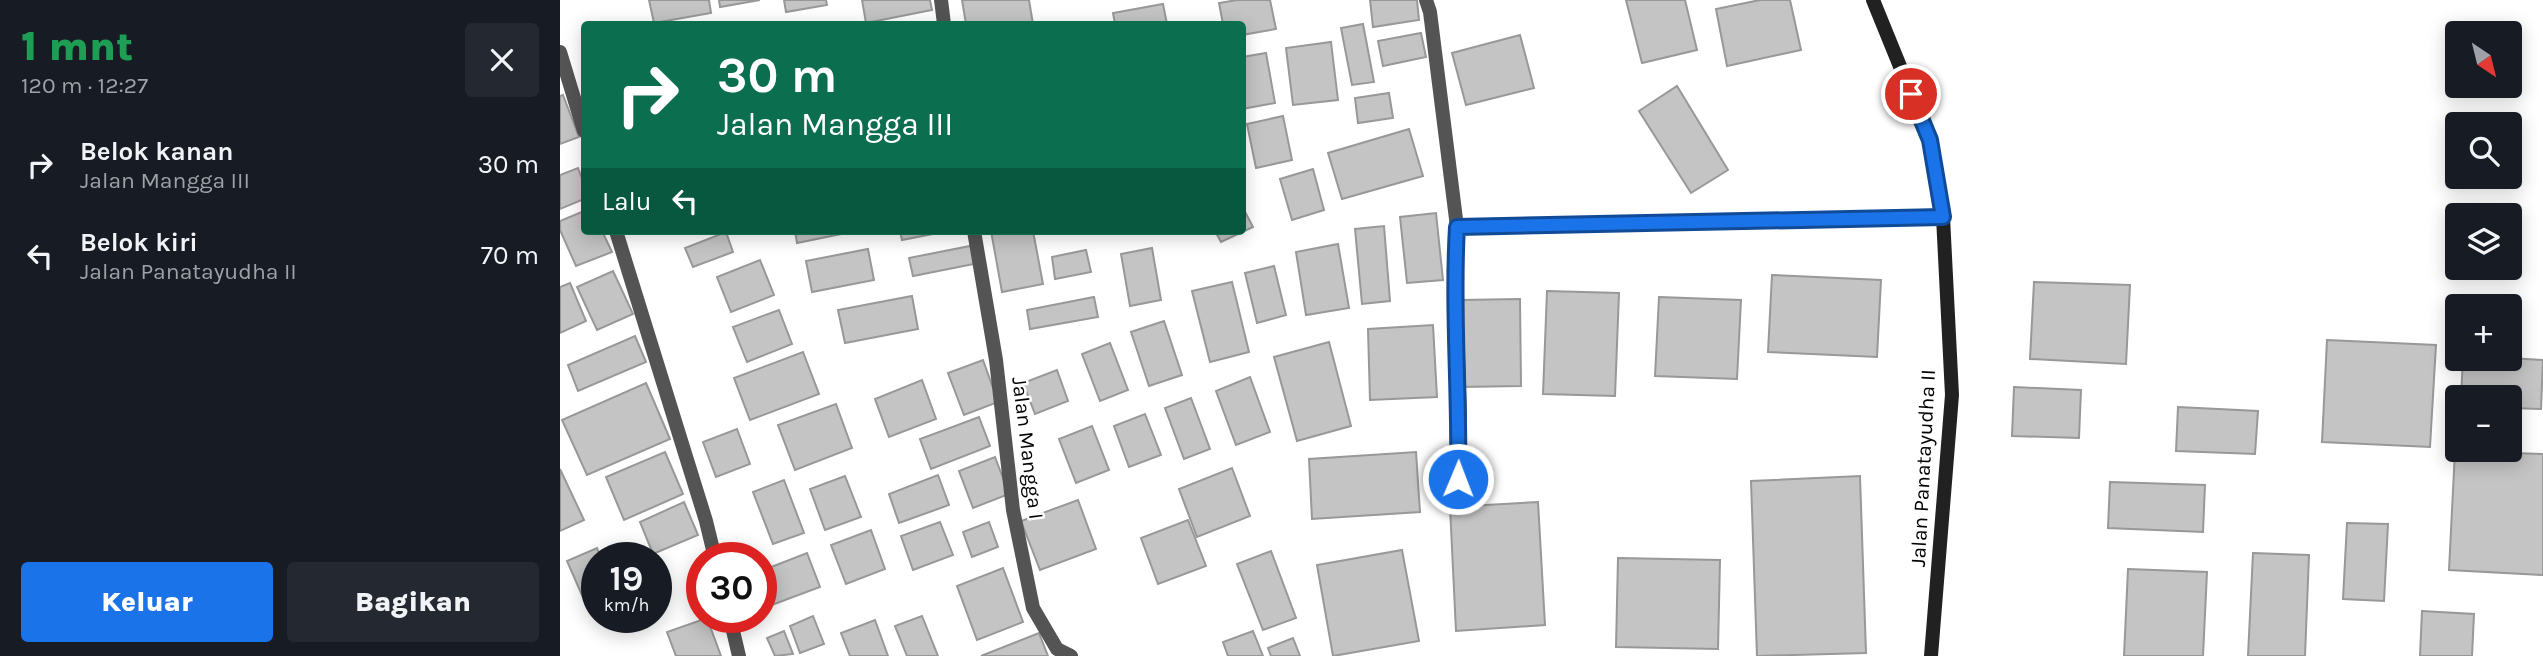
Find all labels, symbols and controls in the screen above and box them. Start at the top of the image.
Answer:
text: 1 mnt [21,21,133,71]
north arrow [2445,21,2522,98]
map controls [2445,21,2522,462]
button: close [465,23,539,97]
text: 30 m [717,47,837,104]
icon: right [602,49,693,140]
pin [1881,64,1941,124]
text: 120 m · 12:27 [21,72,148,99]
icon: arrive [1892,75,1930,113]
text: Jalan Mangga III [717,106,953,143]
button: search [2445,112,2522,189]
text: Belok kanan [80,136,233,167]
icon: right [21,146,59,184]
text: 30 m [478,149,539,180]
text: Jalan Mangga III [80,167,250,194]
icon: left [666,182,704,220]
text: Lalu [602,186,652,217]
button: layers [2445,203,2522,280]
text: Belok kiri [80,227,198,258]
icon: left [21,237,59,275]
text: 70 m [481,240,539,271]
text: Jalan Panatayudha II [80,258,297,285]
button: + [2445,294,2522,371]
street label: Jalan Panatayudha II [1906,369,1940,567]
street label: Jalan Mangga I [1007,375,1049,521]
button: − [2445,385,2522,462]
position arrow [1421,442,1495,516]
speed limit sign: 30 [686,542,777,633]
text: 19 [610,558,643,599]
button: Keluar [21,562,273,642]
button: Bagikan [287,562,539,642]
text: km/h [604,594,649,616]

